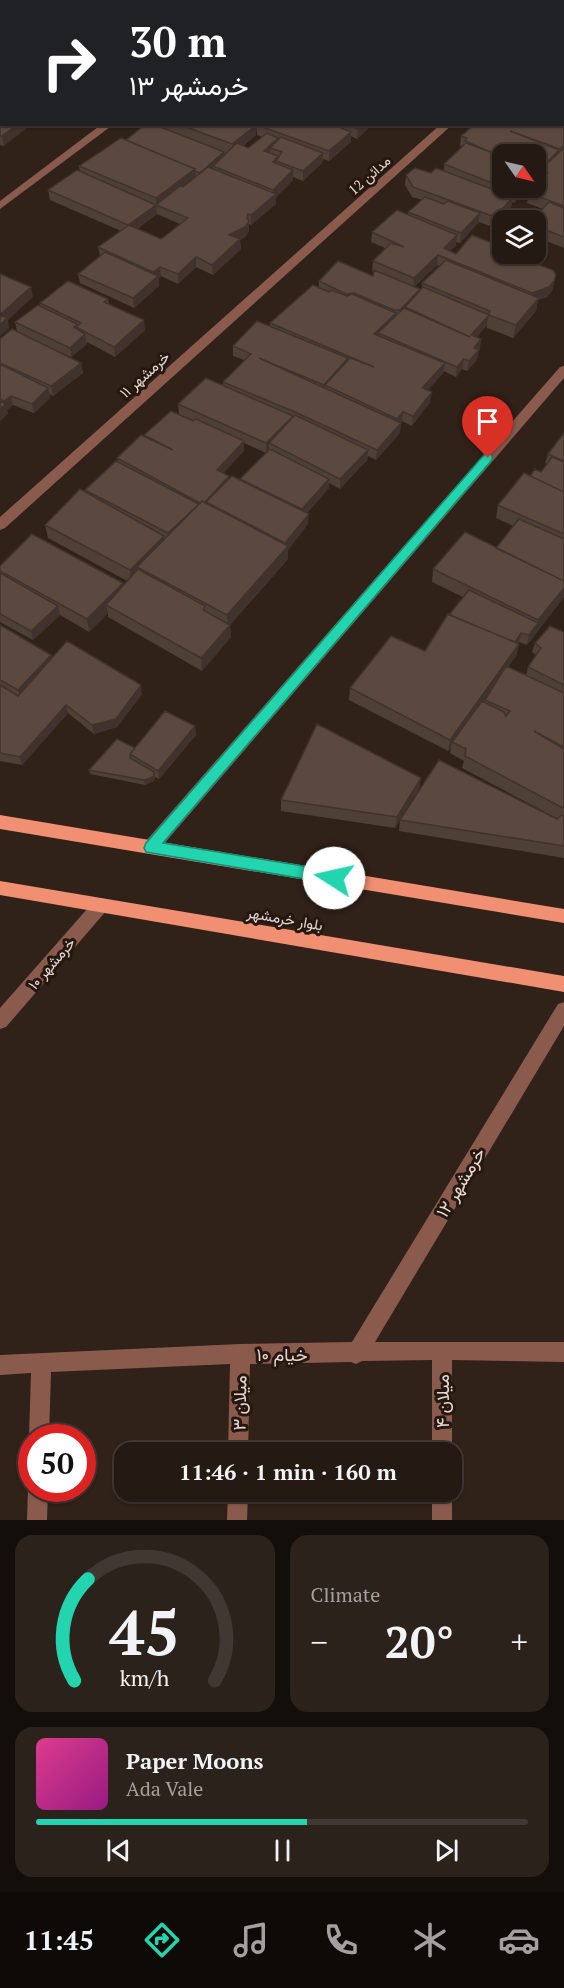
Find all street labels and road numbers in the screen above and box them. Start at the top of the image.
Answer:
street label: مدائن 12 [344,151,394,199]
street label: خرمشهر ۱۱ [115,346,173,402]
street label: بلوار خرمشهر [245,901,325,935]
street label: خرمشهر ۱۰ [23,933,79,993]
street label: خرمشهر ۱۲ [430,1143,490,1221]
street label: خیام ۱۰ [256,1342,308,1367]
street label: میلان ۴ [430,1374,454,1428]
street label: میلان ۳ [227,1375,251,1431]

